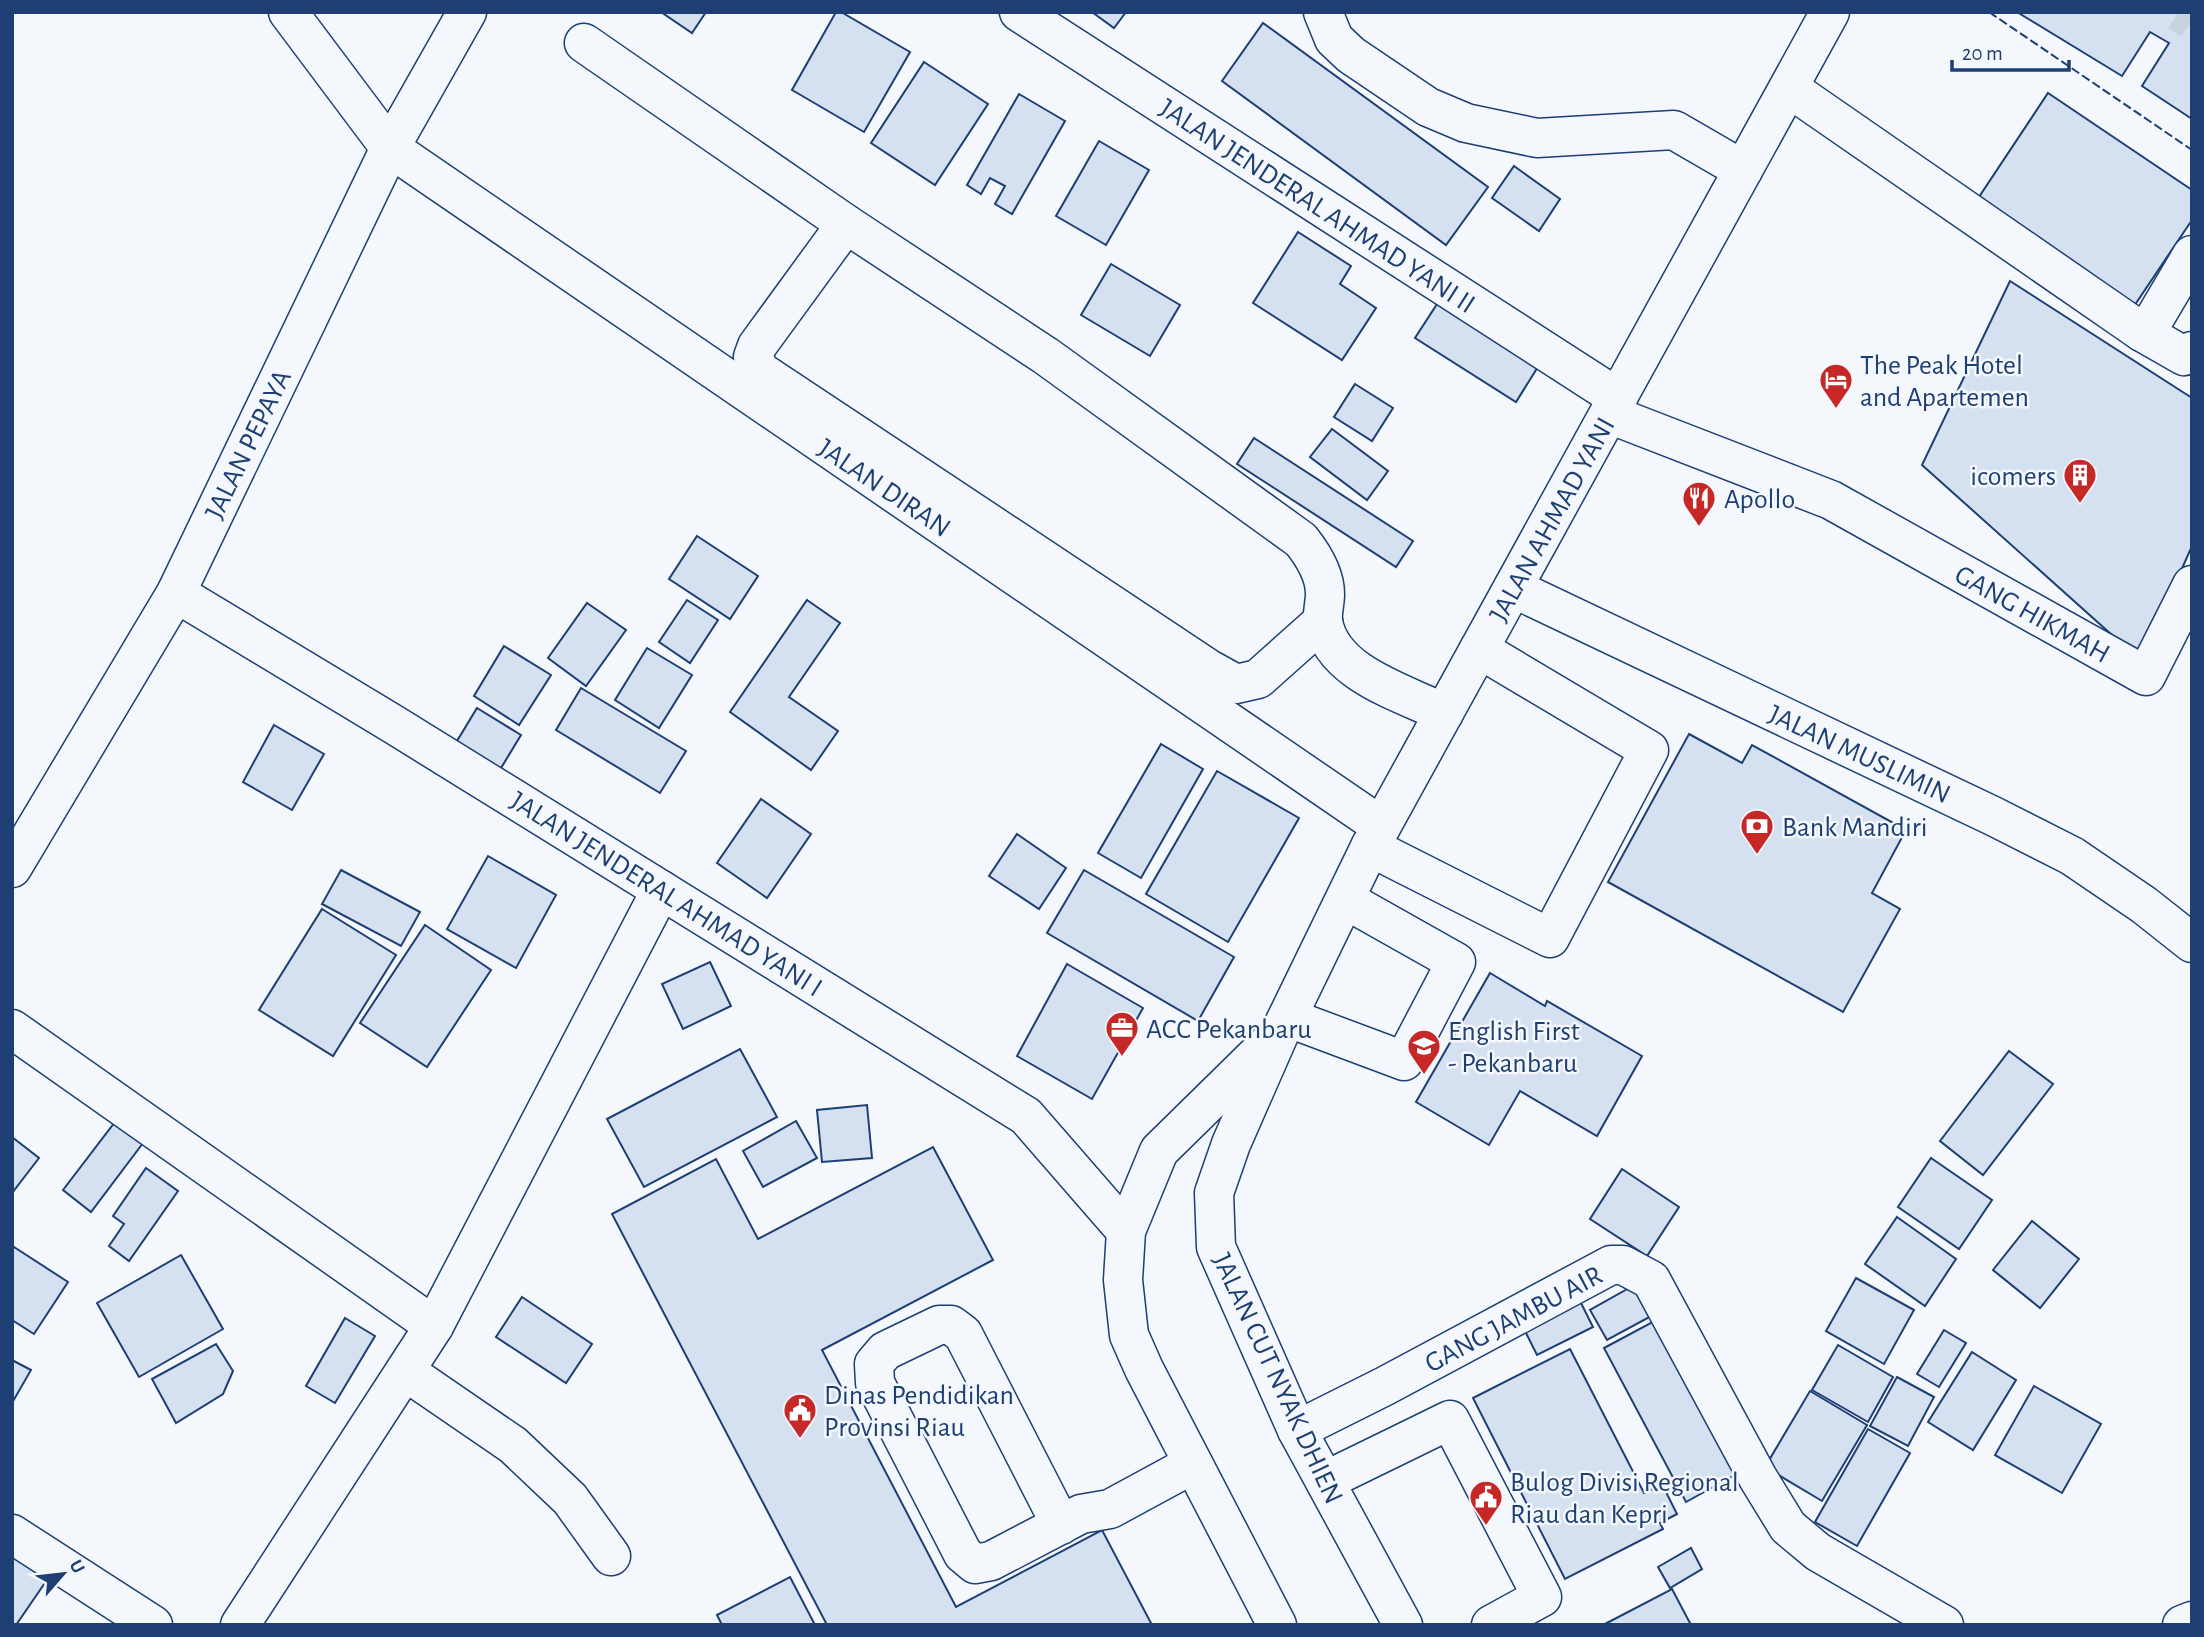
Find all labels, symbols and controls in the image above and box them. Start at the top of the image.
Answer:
scale bar [1952,28,2069,72]
text: 20 m [1962,43,2003,64]
street label: JALAN JENDERAL AHMAD YANI II [1154,94,1479,319]
place label: The Peak Hotel and Apartemen [1860,352,2029,412]
hotel icon: The Peak Hotel and Apartemen [1817,361,1855,410]
street label: JALAN PEPAYA [201,366,297,524]
street label: JALAN AHMAD YANI [1485,413,1621,627]
street label: JALAN DIRAN [813,434,955,543]
building icon: icomers [2061,456,2099,505]
place label: icomers [1970,463,2056,491]
restaurant icon: Apollo [1680,479,1718,528]
place label: Apollo [1724,486,1795,514]
street label: GANG HIKMAH [1950,561,2114,669]
street label: JALAN MUSLIMIN [1764,700,1954,809]
street label: JALAN JENDERAL AHMAD YANI I [505,787,827,1002]
bank icon: Bank Mandiri [1738,807,1776,856]
place label: Bank Mandiri [1782,814,1928,842]
office icon: ACC Pekanbaru [1103,1009,1141,1058]
place label: ACC Pekanbaru [1146,1016,1311,1044]
place label: English First - Pekanbaru [1448,1018,1580,1078]
school or university icon: English First - Pekanbaru [1405,1027,1443,1076]
street label: JALAN CUT NYAK DHIEN [1207,1249,1348,1508]
street label: GANG JAMBU AIR [1421,1261,1607,1378]
place label: Dinas Pendidikan Provinsi Riau [824,1382,1014,1442]
public building icon: Dinas Pendidikan Provinsi Riau [781,1391,819,1440]
place label: Bulog Divisi Regional Riau dan Kepri [1510,1469,1739,1529]
public building icon: Bulog Divisi Regional Riau dan Kepri [1467,1478,1505,1527]
north arrow [28,1539,98,1609]
text: U [65,1557,88,1577]

